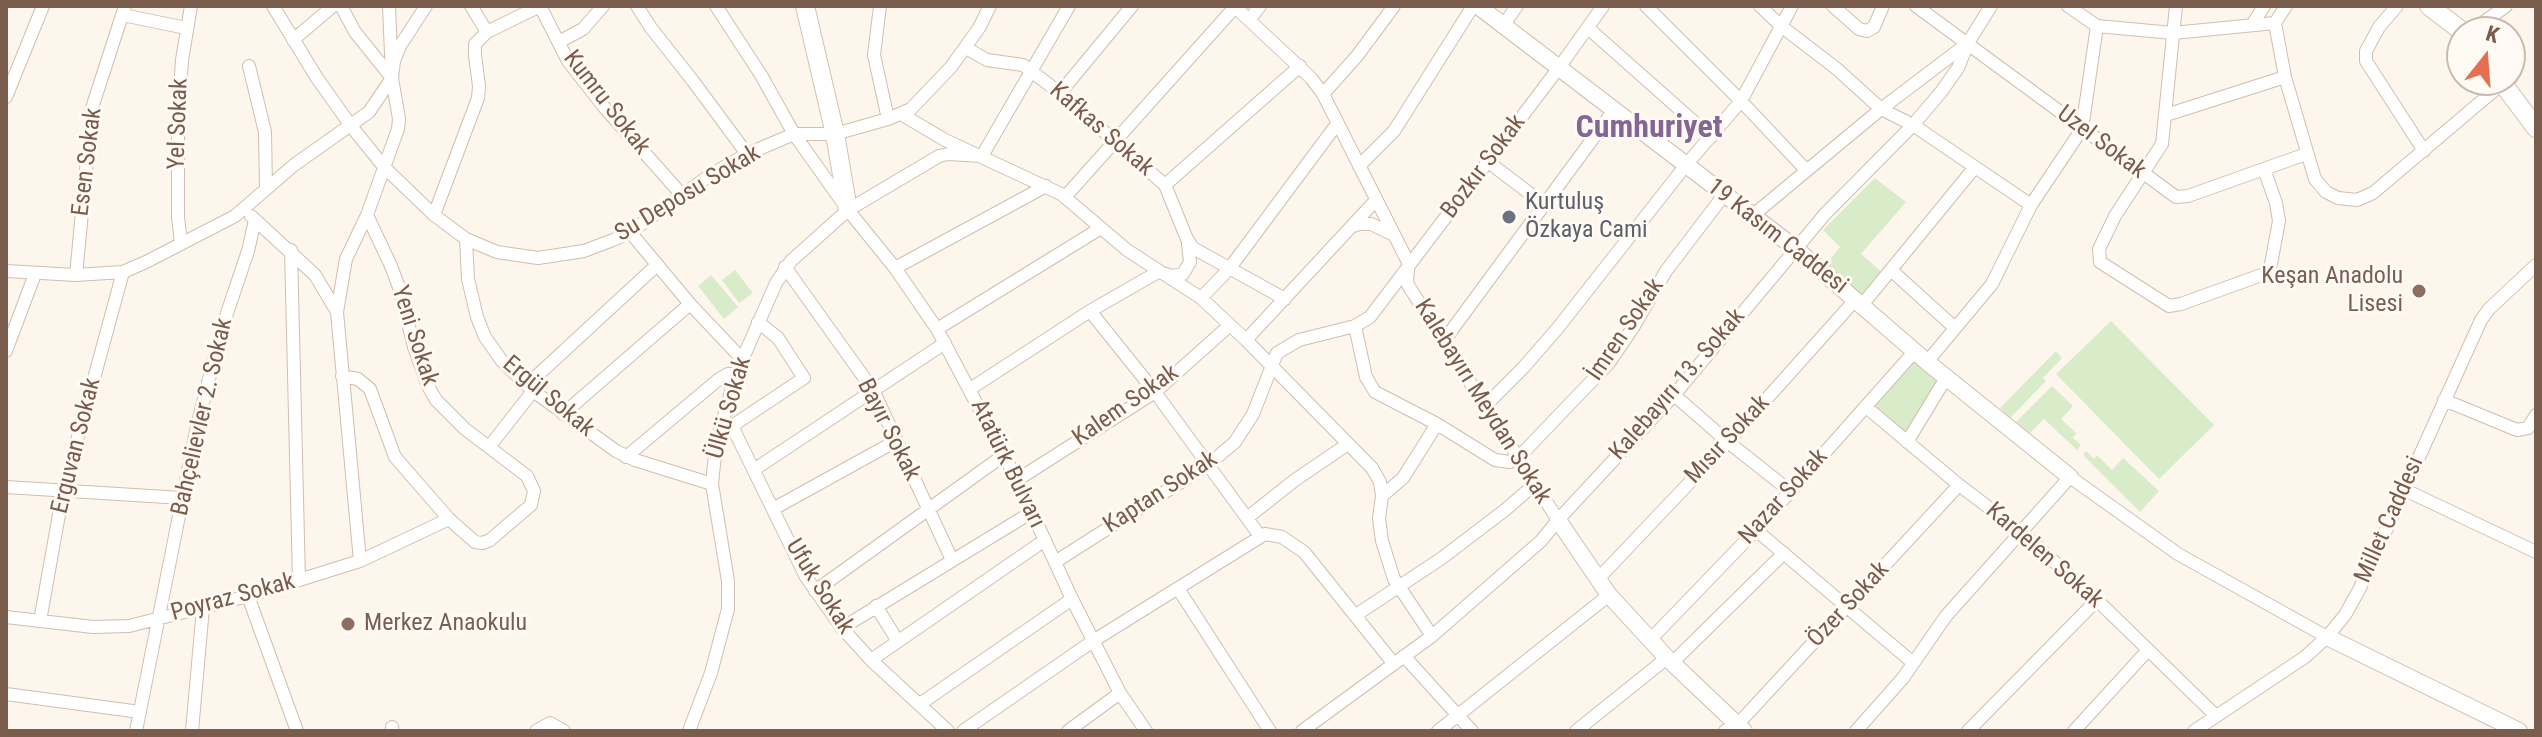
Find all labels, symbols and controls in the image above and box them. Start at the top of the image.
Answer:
north arrow [2446,16,2526,96]
text: K [2483,21,2502,48]
street label: Kumru Sokak [556,45,656,161]
street label: Kafkas Sokak [1043,77,1159,183]
street label: Yel Sokak [163,78,195,170]
street label: Uzel Sokak [2051,100,2151,186]
street label: Esen Sokak [67,106,109,218]
street label: Bozkır Sokak [1436,109,1532,225]
district label: Cumhuriyet [1575,110,1723,148]
street label: Su Deposu Sokak [610,139,766,249]
street label: 19 Kasım Caddesi [1701,173,1853,301]
place label: Kurtuluş Özkaya Cami [1525,189,1648,245]
marker: Kurtuluş Özkaya Cami [1500,208,1518,226]
place label: Keşan Anadolu Lisesi [2261,263,2403,319]
street label: İmren Sokak [1581,273,1671,387]
street label: Yeni Sokak [384,282,444,390]
marker: Keşan Anadolu Lisesi [2410,282,2428,300]
street label: Kalebayırı Meydan Sokak [1407,294,1557,510]
street label: Kalebayırı 13. Sokak [1604,303,1752,467]
street label: Bahçelievler 2. Sokak [166,315,240,519]
street label: Ergül Sokak [496,350,600,444]
street label: Ülkü Sokak [702,354,758,462]
street label: Kalem Sokak [1068,359,1184,453]
street label: Bayır Sokak [850,374,926,486]
street label: Erguvan Sokak [46,375,108,517]
street label: Mısır Sokak [1680,390,1776,490]
street label: Atatürk Bulvarı [964,395,1050,533]
street label: Nazar Sokak [1734,443,1834,551]
street label: Kaptan Sokak [1099,446,1223,540]
street label: Millet Caddesi [2349,452,2431,588]
street label: Kardelen Sokak [1979,497,2109,615]
street label: Ufuk Sokak [779,534,859,640]
street label: Özer Sokak [1802,556,1896,654]
street label: Poyraz Sokak [168,568,298,628]
place label: Merkez Anaokulu [364,610,527,638]
marker: Merkez Anaokulu [339,615,357,633]

